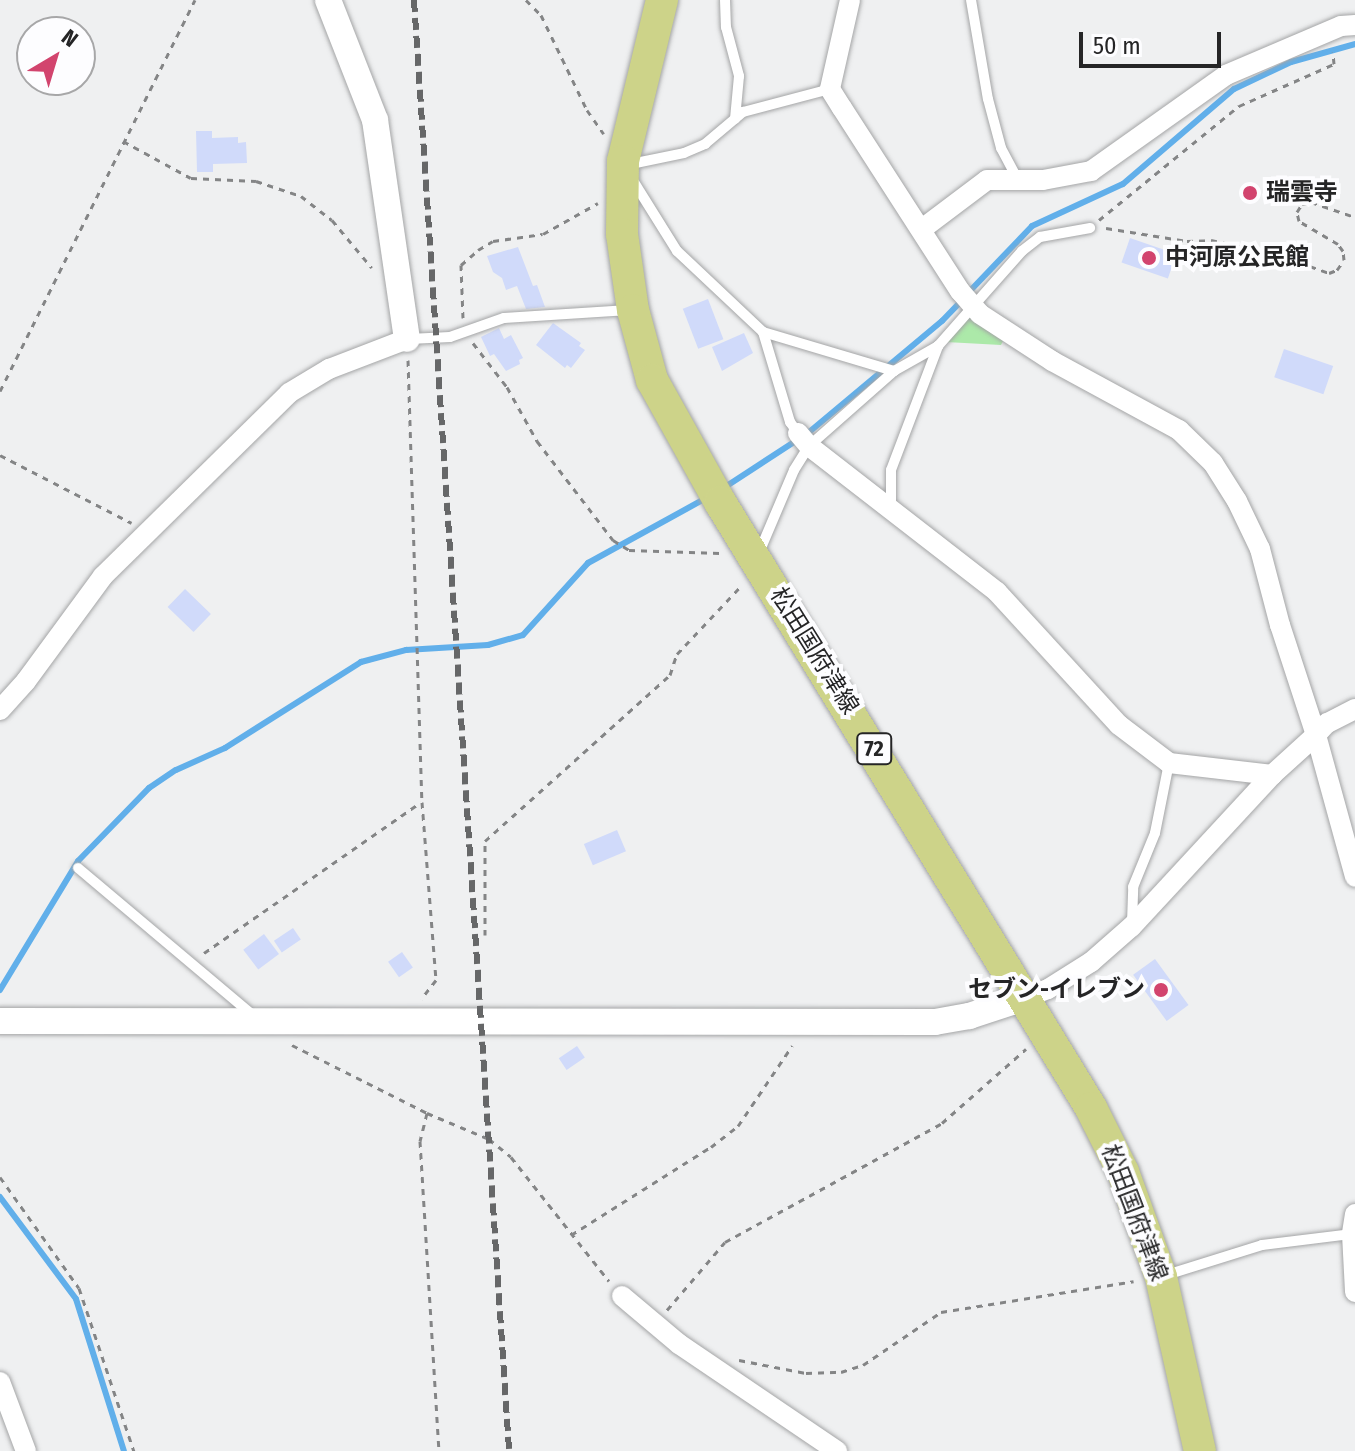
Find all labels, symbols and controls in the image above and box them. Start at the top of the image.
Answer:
north arrow [16,16,96,96]
scale bar [1083,16,1225,66]
text: N [56,24,83,53]
text: 50 m [1093,32,1141,60]
place label: 瑞雲寺 [1266,179,1338,207]
marker: 瑞雲寺 [1241,184,1259,202]
place label: 中河原公民館 [1165,244,1309,272]
marker: 中河原公民館 [1140,249,1158,267]
street label: 松田国府津線 [764,582,864,720]
road number: 72 [856,731,892,767]
place label: セブン-イレブン [968,976,1145,1004]
marker: セブン-イレブン [1152,981,1170,999]
street label: 松田国府津線 [1095,1141,1173,1285]

